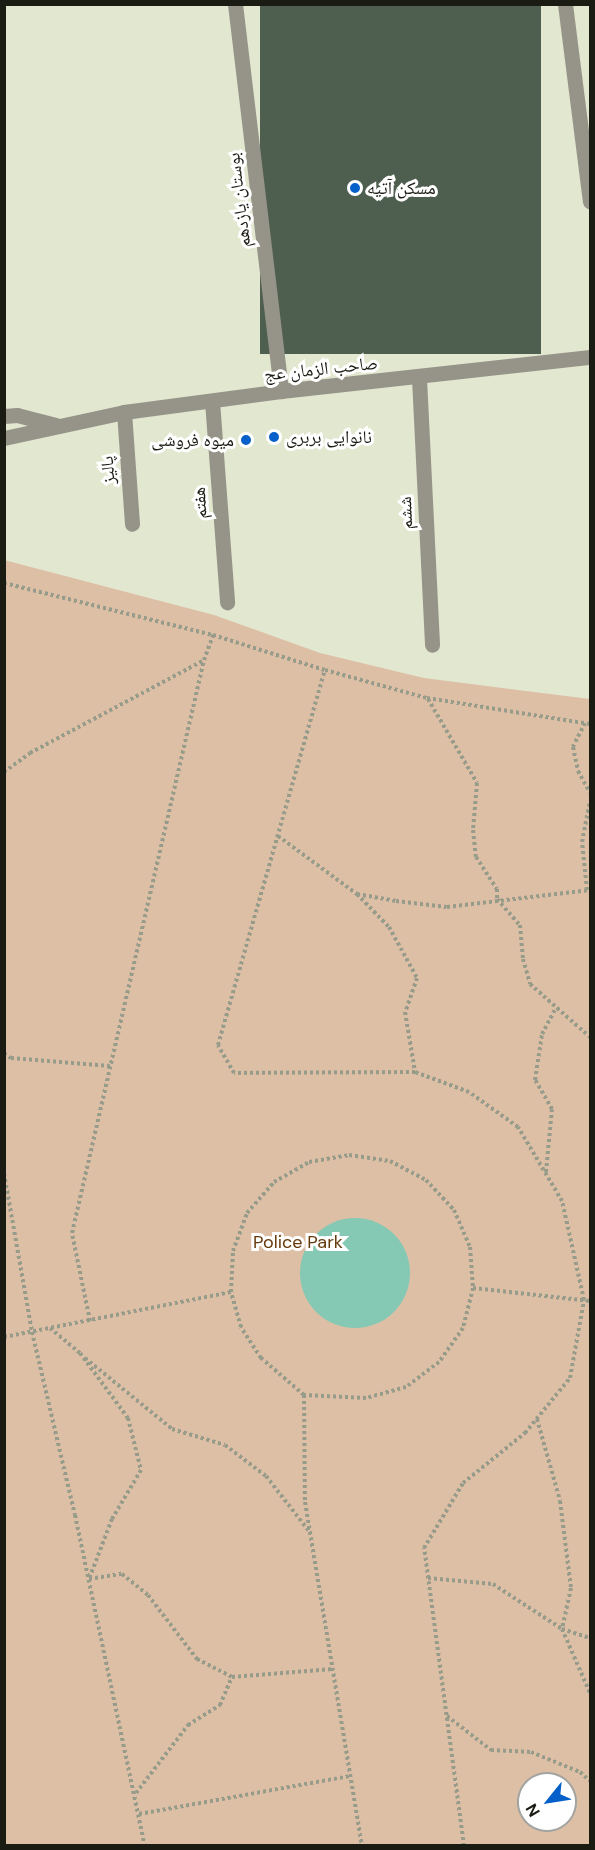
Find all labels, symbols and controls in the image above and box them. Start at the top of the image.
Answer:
street label: بوستان یازدهم [222,151,256,249]
place label: مسکن آتیه [367,177,436,199]
marker: مسکن آتیه [348,181,362,195]
street label: صاحب الزمان عج [263,352,379,386]
place label: نانوایی بربری [286,426,372,448]
place label: میوه فروشی [151,429,234,451]
marker: نانوایی بربری [267,430,281,444]
marker: میوه فروشی [239,433,253,447]
street label: پالیز [96,455,120,485]
street label: هفتم [188,486,212,520]
street label: ششم [394,496,418,530]
park label: Police Park [253,1231,343,1253]
north arrow [517,1772,577,1832]
text: N [521,1800,545,1821]

